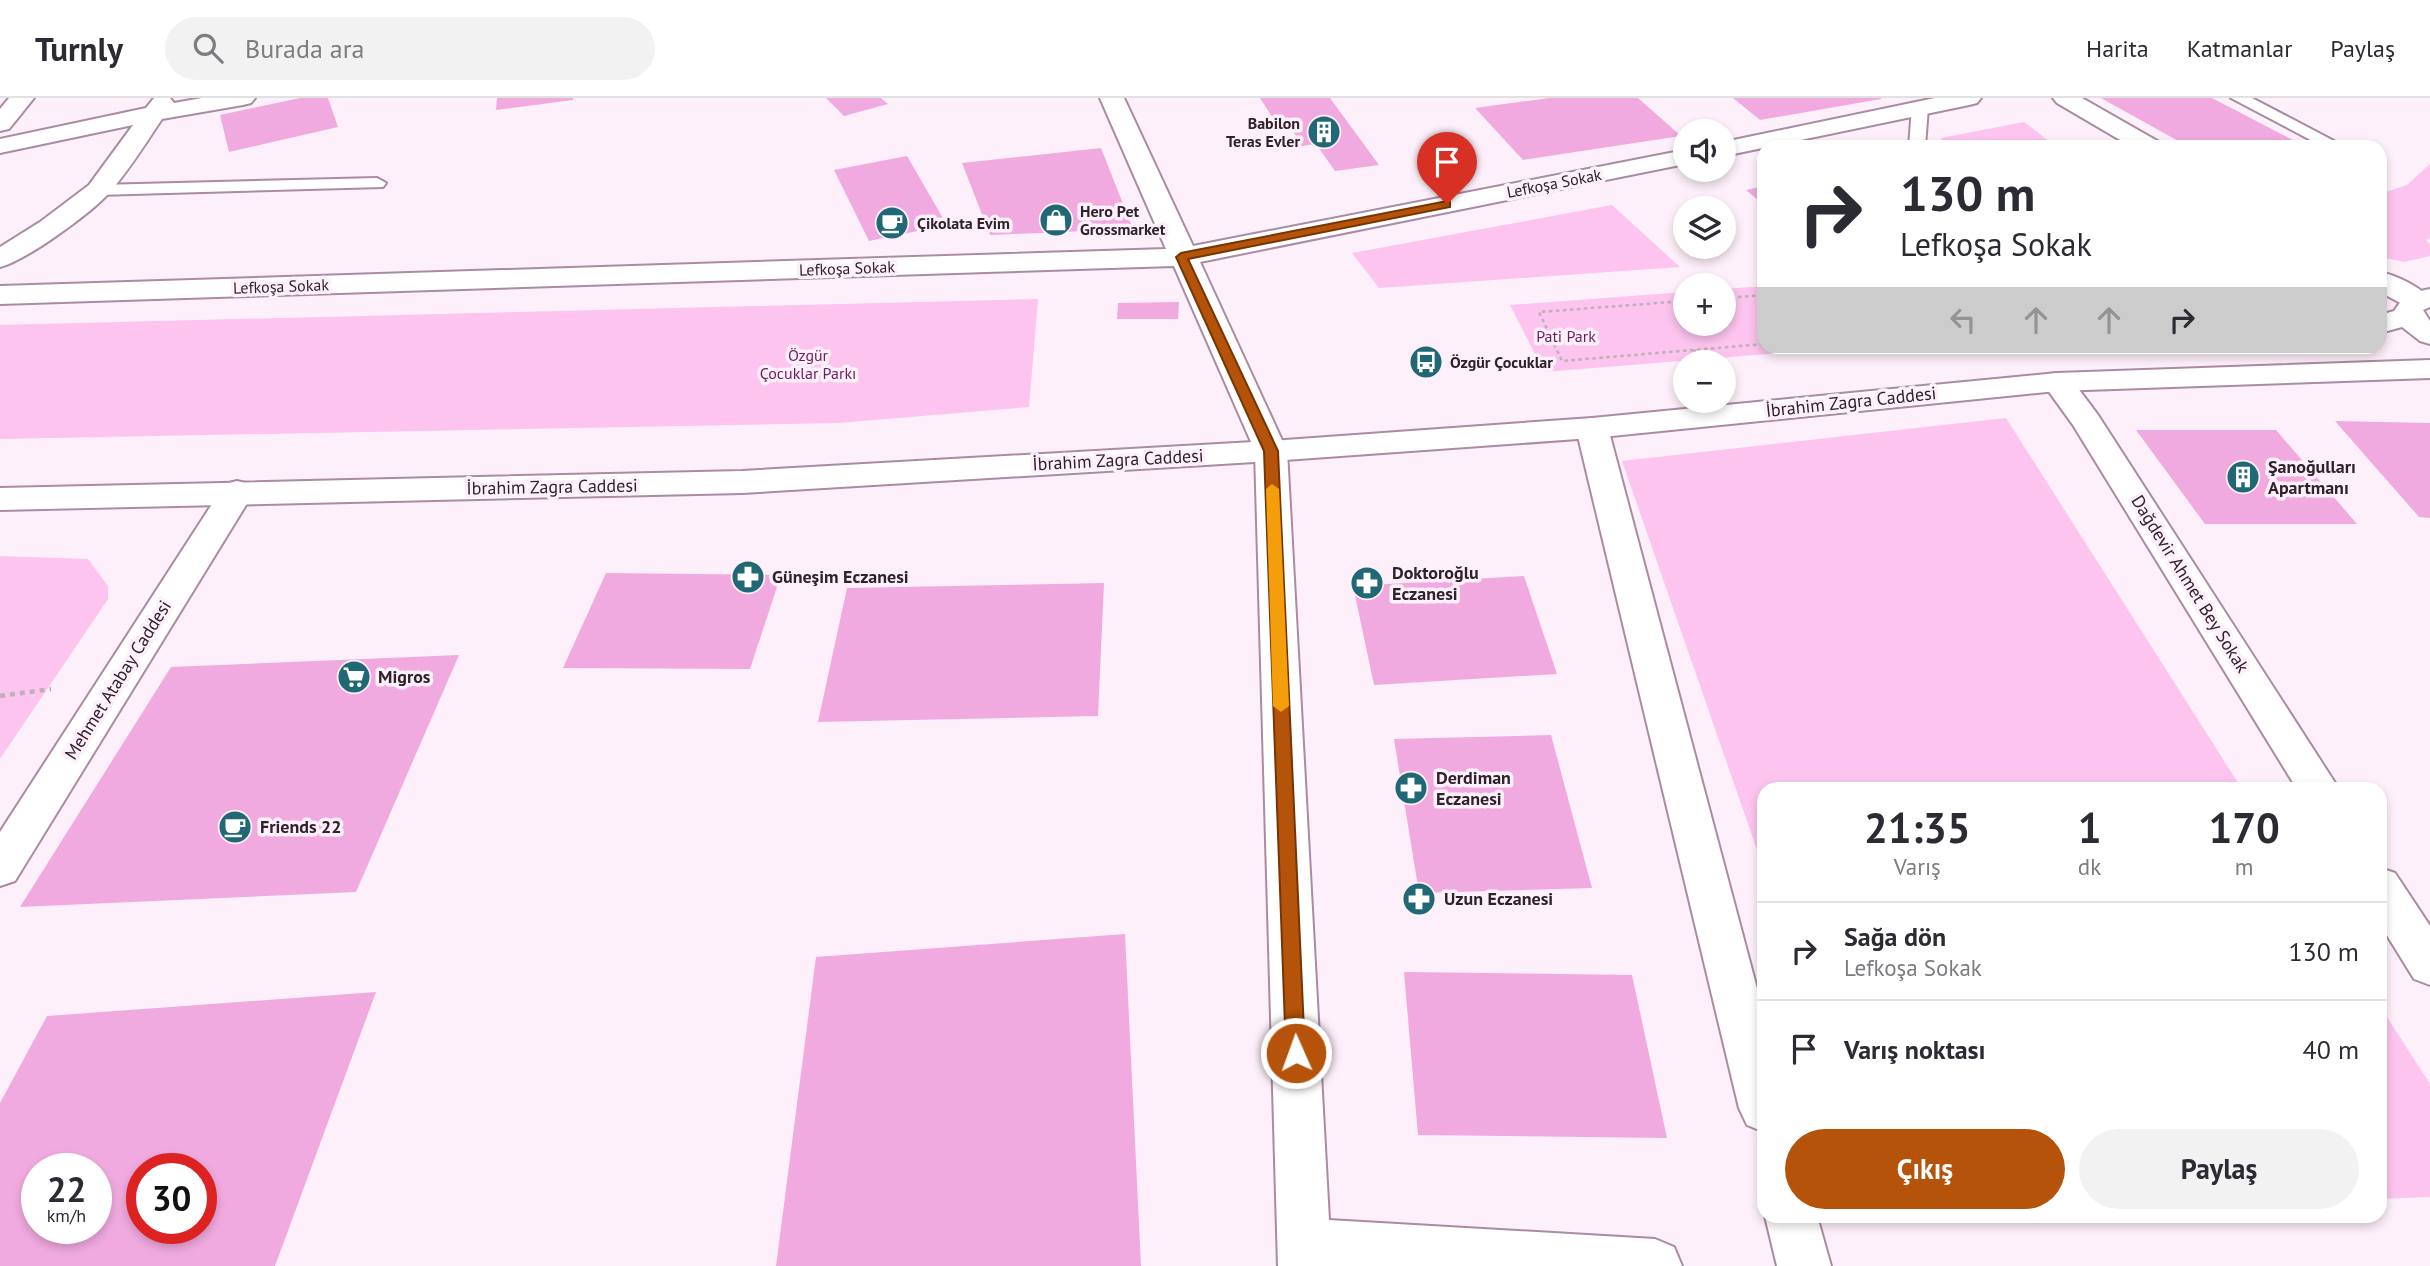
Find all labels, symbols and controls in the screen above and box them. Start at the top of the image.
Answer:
search box [165,17,655,80]
text: Turnly [35,27,123,70]
icon: search [189,29,227,67]
text: Burada ara [245,32,364,65]
text: Harita [2086,33,2149,64]
text: Katmanlar [2187,33,2292,64]
text: Paylaş [2330,33,2395,64]
place label: Babilon Teras Evler [1226,113,1300,151]
building icon: Babilon Teras Evler [1305,113,1343,151]
map controls [1673,119,1736,413]
button: sound [1673,119,1736,182]
pin [1417,132,1477,204]
icon: arrive [1428,143,1466,181]
text: 130 m [1900,161,2035,225]
street label: Lefkoşa Sokak [1505,164,1603,202]
icon: right [1785,168,1876,259]
button: layers [1673,196,1736,259]
shop icon: Hero Pet Grossmarket [1037,201,1075,239]
place label: Hero Pet Grossmarket [1080,201,1166,239]
cafe icon: Çikolata Evim [873,204,911,242]
place label: Çikolata Evim [917,213,1010,233]
text: Lefkoşa Sokak [1900,223,2092,265]
street label: Lefkoşa Sokak [799,256,896,280]
button: + [1673,273,1736,336]
street label: Lefkoşa Sokak [233,274,330,298]
icon: left [1944,301,1982,339]
icon: ahead [2017,301,2055,339]
icon: ahead [2090,301,2128,339]
icon: right [2163,301,2201,339]
park label: Pati Park [1536,326,1596,346]
bus stop icon: Özgür Çocuklar [1407,343,1445,381]
park label: Özgür Çocuklar Parkı [760,345,856,383]
button: − [1673,350,1736,413]
place label: Özgür Çocuklar [1450,352,1553,372]
street label: İbrahim Zagra Caddesi [1765,381,1937,422]
street label: İbrahim Zagra Caddesi [1032,444,1204,475]
place label: Şanoğulları Apartmanı [2268,455,2356,499]
building icon: Şanoğulları Apartmanı [2224,458,2262,496]
street label: İbrahim Zagra Caddesi [466,474,638,499]
street label: Dağdevir Ahmet Bey Sokak [2126,491,2255,677]
pharmacy icon: Güneşim Eczanesi [729,558,767,596]
place label: Doktoroğlu Eczanesi [1392,561,1479,605]
pharmacy icon: Doktoroğlu Eczanesi [1348,564,1386,602]
place label: Güneşim Eczanesi [772,565,909,588]
street label: Mehmet Atabay Caddesi [59,596,176,764]
supermarket icon: Migros [335,658,373,696]
place label: Migros [378,665,431,688]
place label: Derdiman Eczanesi [1436,766,1511,810]
pharmacy icon: Derdiman Eczanesi [1392,769,1430,807]
text: 21:35 [1864,800,1971,855]
text: 1 [2078,800,2101,855]
text: 170 [2208,800,2280,855]
cafe icon: Friends 22 [216,808,254,846]
place label: Friends 22 [260,815,342,838]
text: Varış [1894,852,1941,881]
text: dk [2078,852,2101,881]
text: m [2235,852,2254,881]
pharmacy icon: Uzun Eczanesi [1400,880,1438,918]
place label: Uzun Eczanesi [1444,887,1553,910]
text: Sağa dön [1844,920,1946,953]
icon: right [1785,932,1823,970]
text: 130 m [2288,935,2359,968]
text: Lefkoşa Sokak [1844,953,1982,982]
position arrow [1259,1016,1333,1090]
icon: arrive [1785,1030,1823,1068]
text: Varış noktası [1844,1033,1986,1066]
text: 40 m [2303,1033,2359,1066]
button: Çıkış [1785,1129,2065,1209]
button: Paylaş [2079,1129,2359,1209]
speed limit sign: 30 [126,1153,217,1244]
text: 22 [47,1166,86,1212]
text: km/h [47,1204,86,1227]

